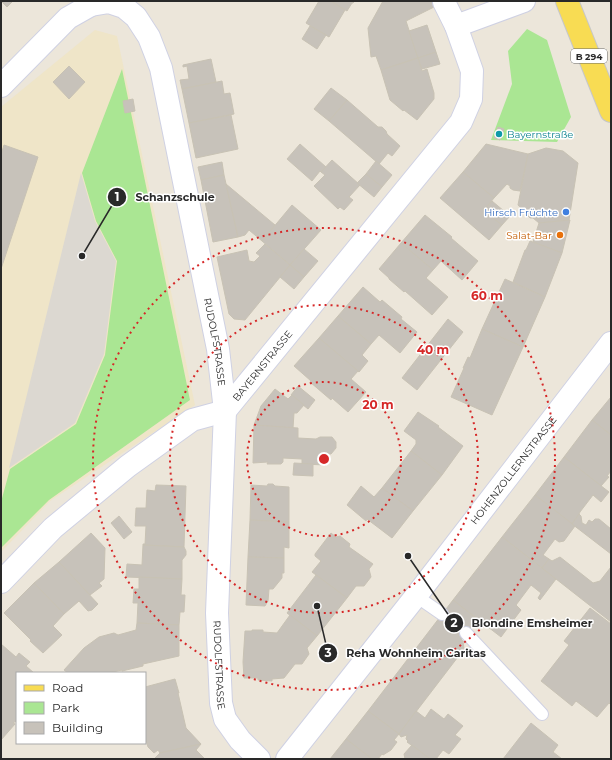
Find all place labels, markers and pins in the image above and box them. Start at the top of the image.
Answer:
place label: Bayernstraße [507,128,573,141]
marker: Bayernstraße [494,129,504,139]
callout: Schanzschule [107,185,222,208]
place label: Hirsch Früchte [484,206,558,219]
marker: Hirsch Früchte [561,207,571,217]
place label: Salat-Bar [506,229,552,242]
marker: Salat-Bar [555,230,565,240]
centre of rings [317,452,331,466]
callout: Blondine Emsheimer [444,612,601,635]
callout: Reha Wohnheim Caritas [318,642,494,665]

